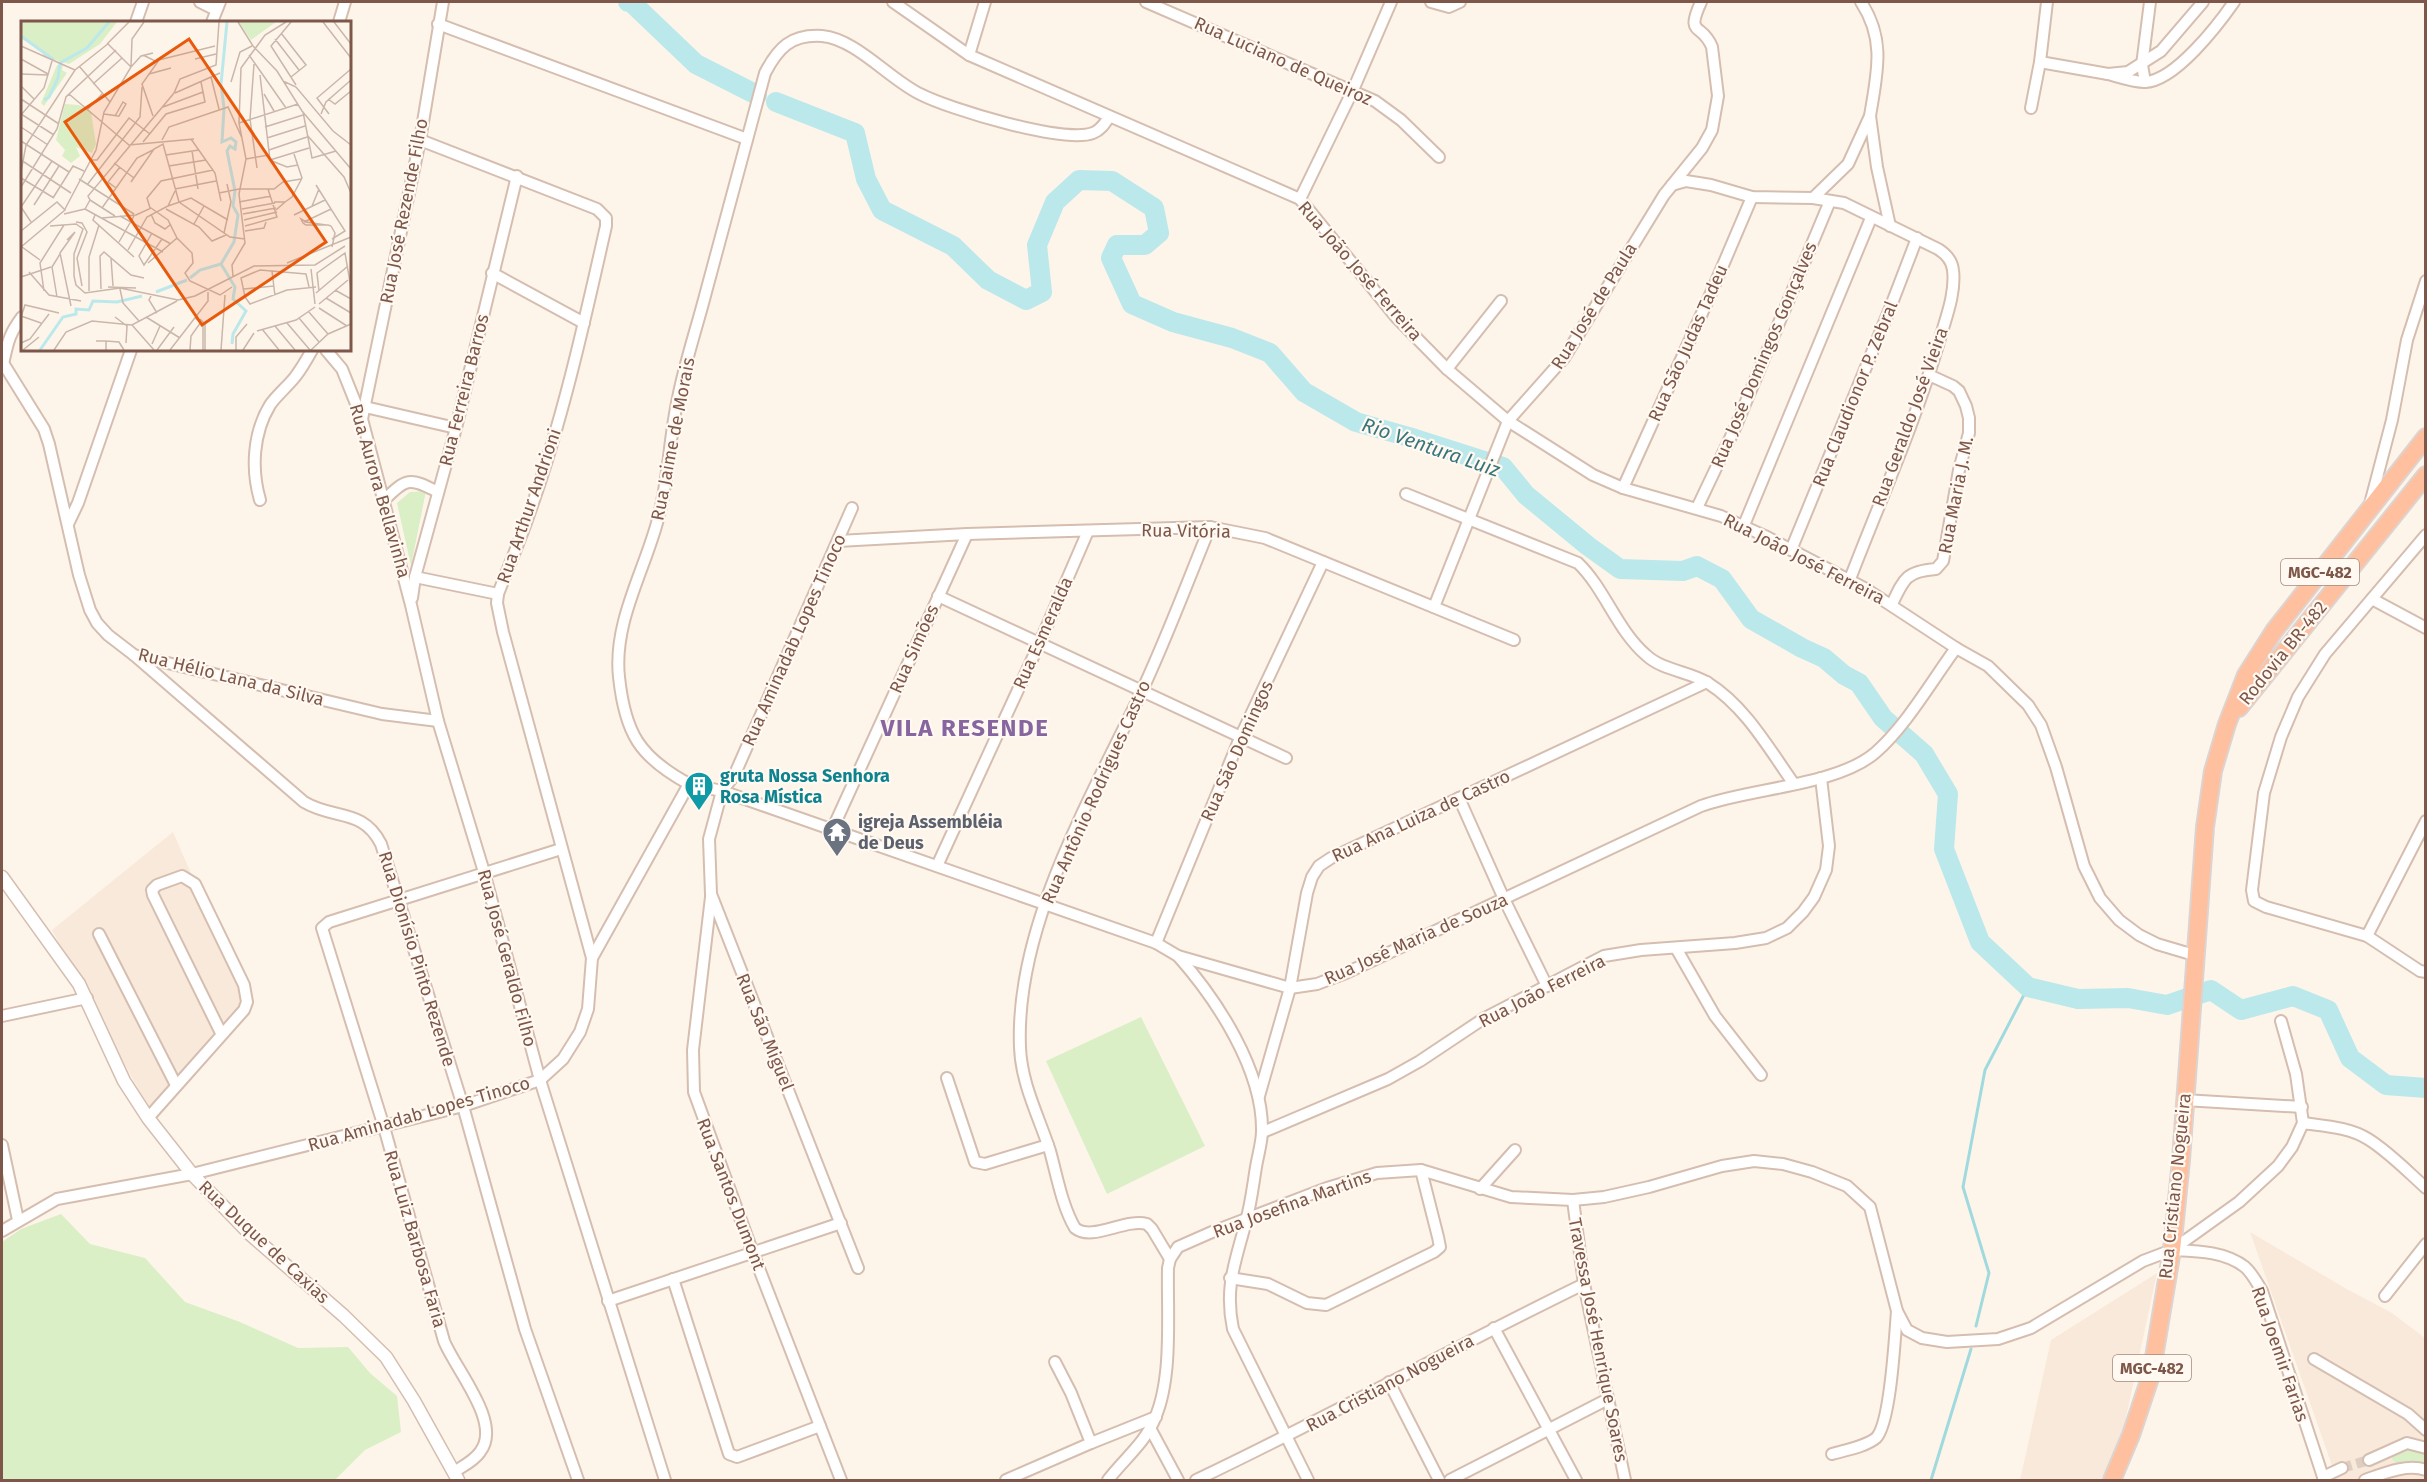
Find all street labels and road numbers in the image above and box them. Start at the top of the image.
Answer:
street label: Rua Luciano de Queiroz [1191,12,1375,110]
street label: Rua José Rezende Filho [375,116,433,306]
street label: Rua João José Ferreira [1293,197,1427,345]
street label: Rua José de Paula [1546,239,1642,373]
street label: Rua José Domingos Gonçalves [1706,239,1822,471]
street label: Rua São Judas Tadeu [1643,261,1733,425]
street label: Rua Claudionor P. Zebral [1808,298,1902,490]
street label: Rua Ferreira Barros [434,312,494,468]
street label: Rua Geraldo José Vieira [1867,324,1953,510]
street label: Rua Jaime de Morais [646,356,700,522]
street label: Rua Aurora Bellavinha [345,401,415,581]
street label: Rua Arthur Andrioni [492,426,566,586]
street label: Rua Maria J. M. [1934,434,1978,556]
street label: Rua João José Ferreira [1720,509,1888,609]
street label: Rua Vitória [1141,519,1231,543]
street label: Rua Aminadab Lopes Tinoco [737,530,851,750]
road number: MGC-482 [2281,559,2359,585]
street label: Rua Esmeralda [1008,573,1078,693]
street label: Rodovia BR-482 [2234,596,2332,709]
street label: Rua Simões [885,601,943,697]
street label: Rua Hélio Lana da Silva [136,643,326,711]
street label: Rua Antônio Rodrigues Castro [1037,677,1155,907]
street label: Rua São Domingos [1196,677,1278,825]
street label: Rua Ana Luiza de Castro [1328,765,1514,867]
street label: Rua Dionísio Pinto Rezende [374,849,460,1069]
street label: Rua José Geraldo Filho [473,867,541,1049]
street label: Rua José Maria de Souza [1321,889,1511,989]
street label: Rua João Ferreira [1475,950,1609,1032]
street label: Rua São Miguel [731,970,799,1094]
street label: Rua Aminadab Lopes Tinoco [305,1072,533,1156]
street label: Rua Cristiano Nogueira [2154,1092,2196,1280]
street label: Rua Santos Dumont [692,1115,770,1274]
street label: Rua Luiz Barbosa Faria [379,1148,451,1330]
street label: Rua Josefina Martins [1210,1165,1374,1243]
street label: Rua Duque de Caxias [194,1176,334,1308]
street label: Travessa José Henrique Soares [1564,1216,1632,1464]
street label: Rua Joemir Farias [2247,1283,2313,1425]
street label: Rua Cristiano Nogueira [1302,1329,1478,1437]
road number: MGC-482 [2113,1355,2191,1381]

